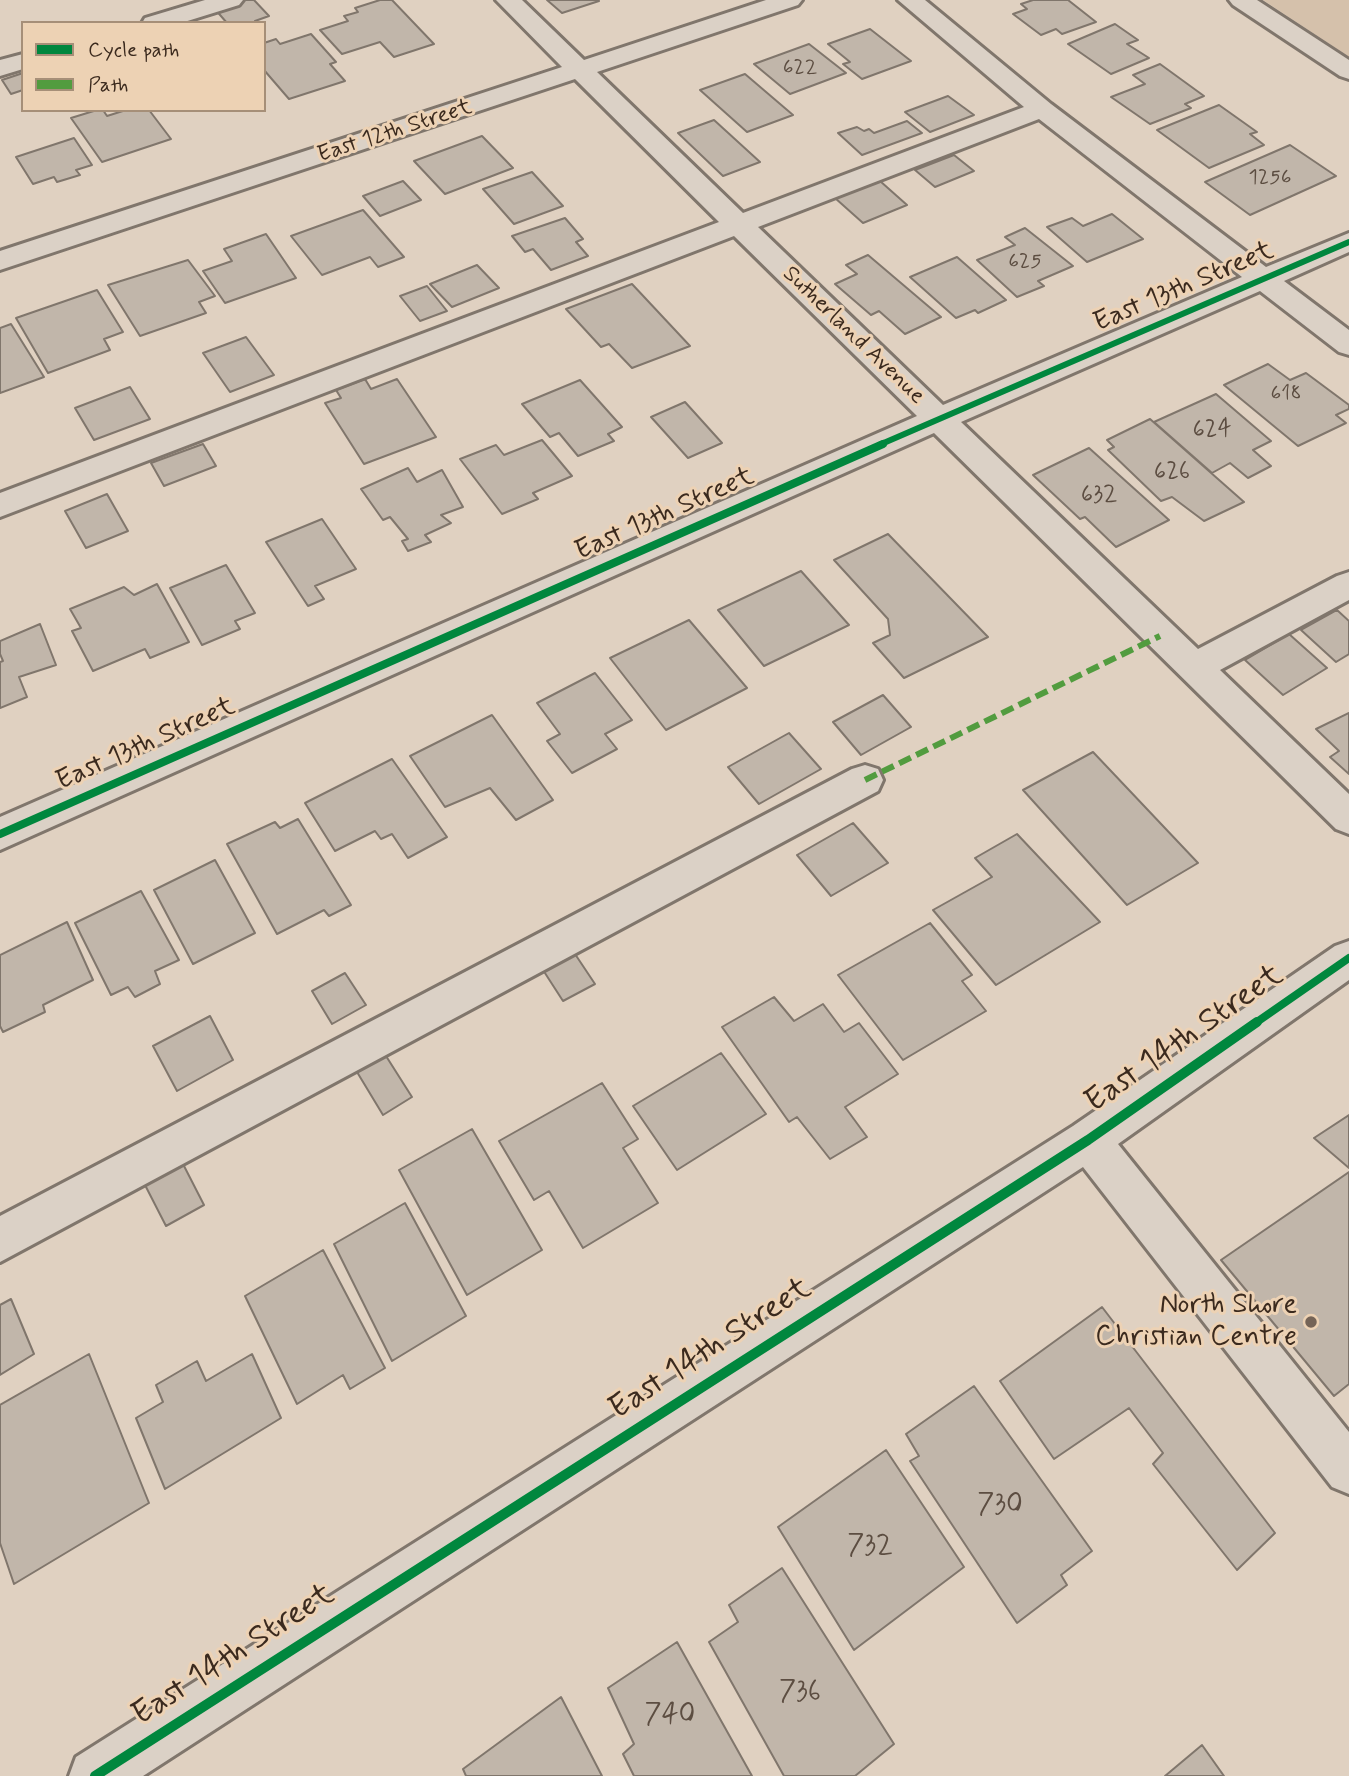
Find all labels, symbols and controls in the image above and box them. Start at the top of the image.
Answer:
legend [21,21,266,112]
text: Cycle path [88,36,179,64]
house number: 622 [783,56,817,82]
text: Path [88,71,128,99]
street label: East 12th Street [314,94,476,170]
house number: 1256 [1249,166,1291,192]
street label: East 13th Street [1089,235,1279,341]
house number: 625 [1008,250,1042,276]
street label: Sutherland Avenue [776,261,930,411]
house number: 618 [1270,382,1302,408]
house number: 624 [1192,417,1232,445]
house number: 626 [1154,459,1190,487]
street label: East 13th Street [570,460,760,570]
house number: 632 [1081,482,1117,510]
street label: East 13th Street [51,690,241,800]
street label: East 14th Street [1078,957,1292,1123]
street label: East 14th Street [602,1270,820,1430]
place label: North Shore Christian Centre [1095,1289,1297,1355]
marker: North Shore Christian Centre [1303,1314,1319,1330]
house number: 730 [977,1489,1023,1523]
house number: 732 [847,1530,893,1564]
street label: East 14th Street [125,1576,343,1736]
house number: 736 [779,1676,821,1710]
house number: 740 [645,1699,695,1733]

